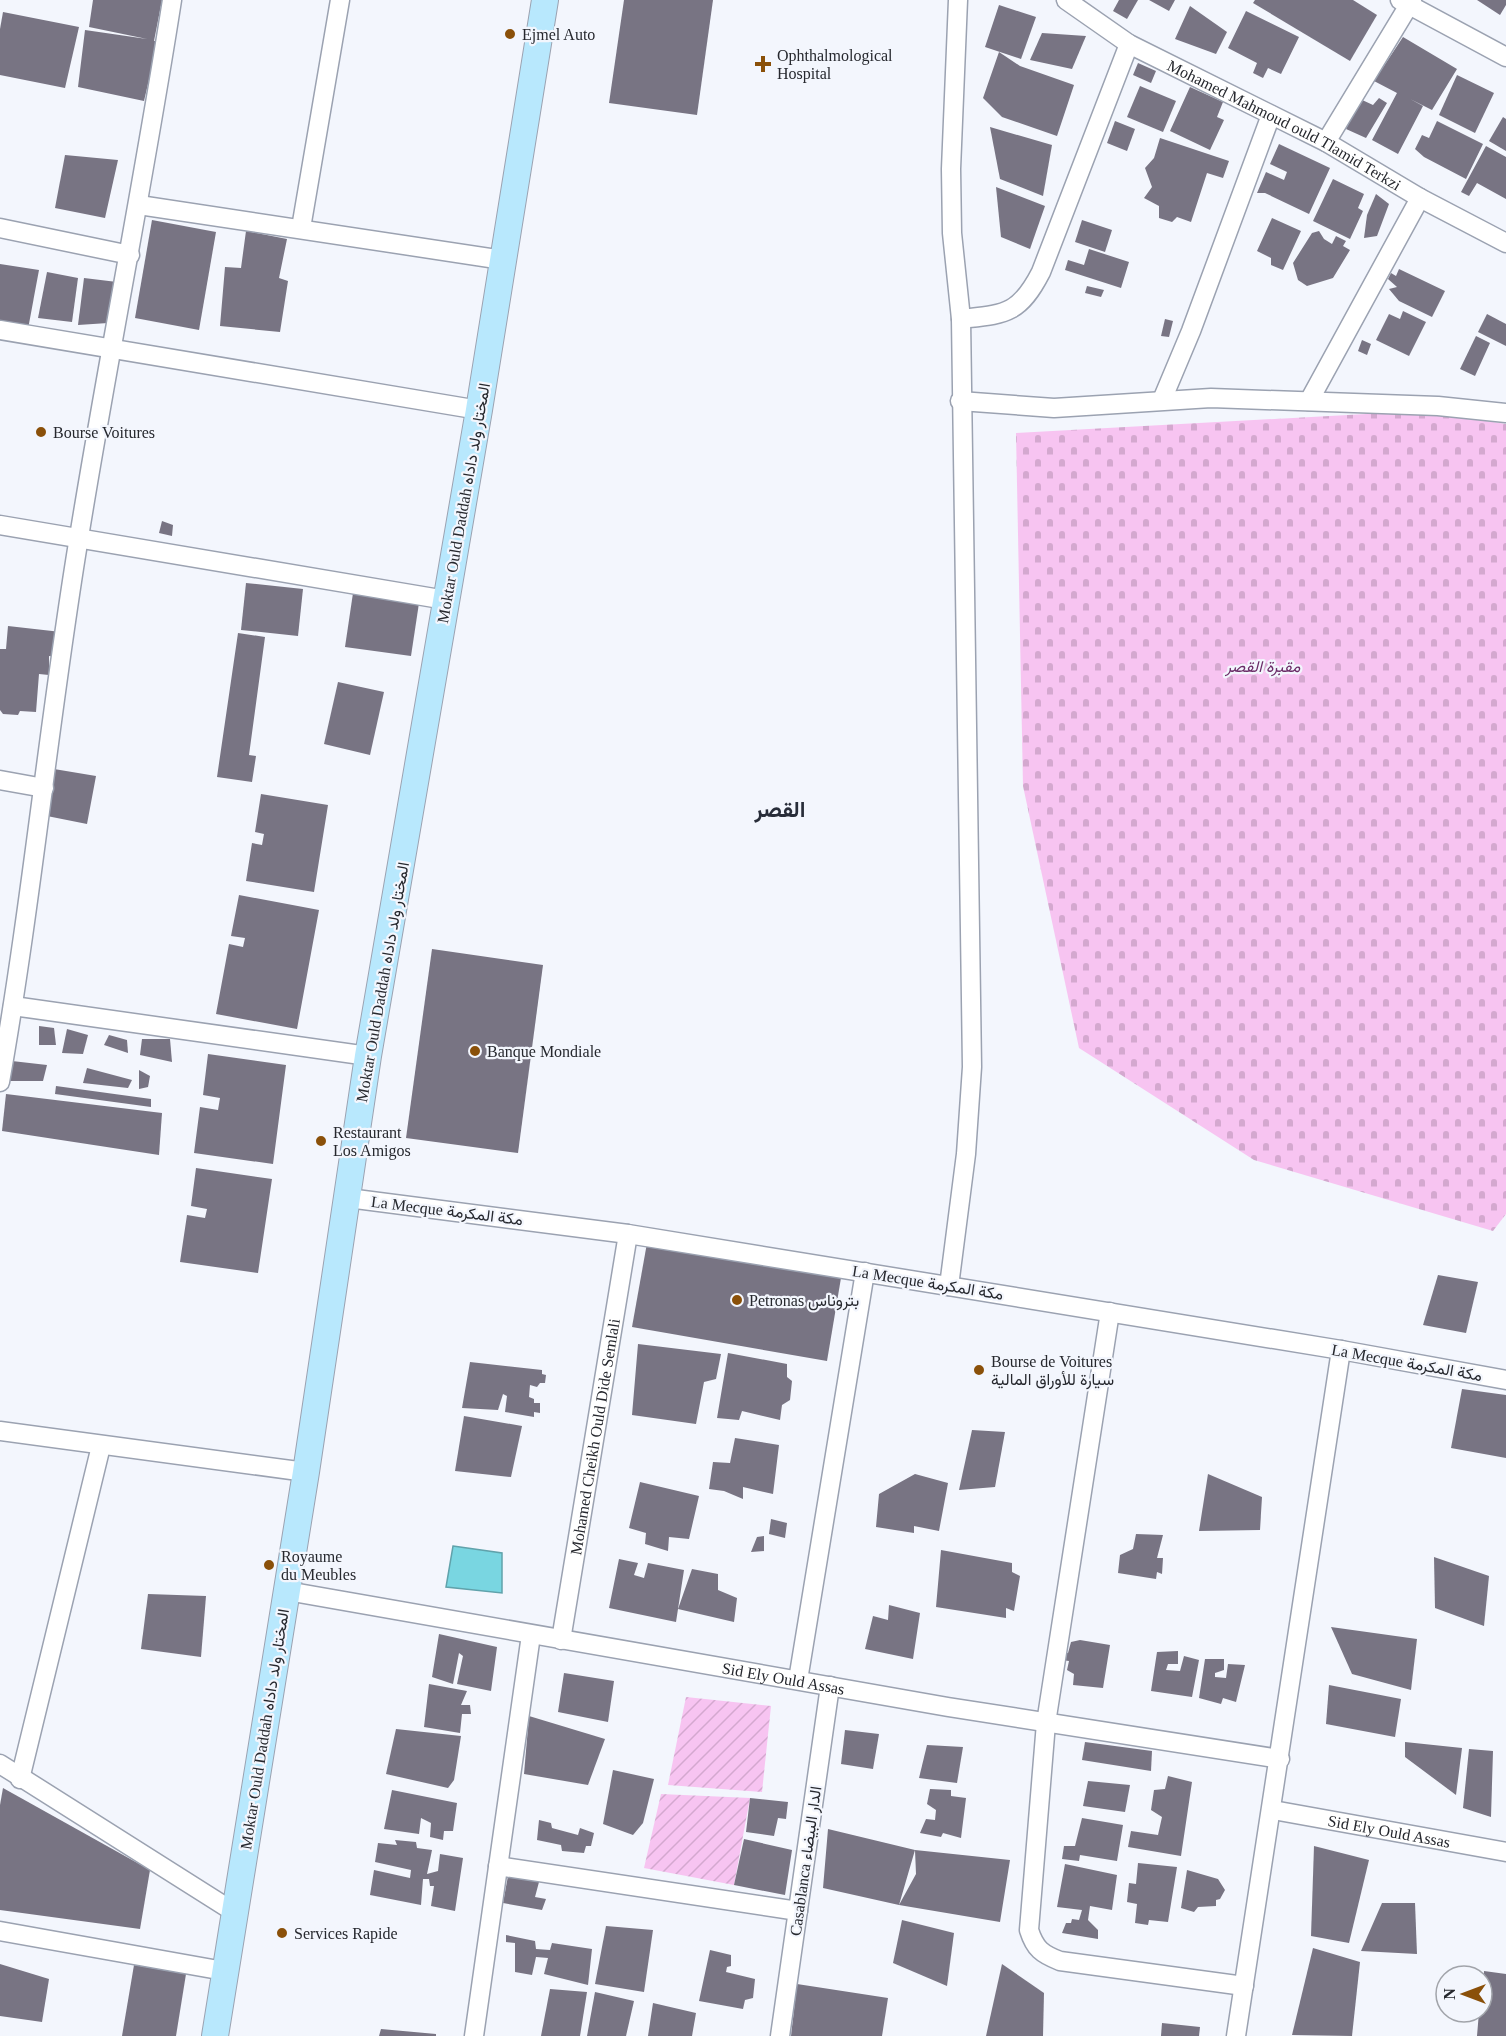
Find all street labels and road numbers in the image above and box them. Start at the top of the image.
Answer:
street label: Mohamed Mahmoud ould Tlamid Terkzi [1165,57,1404,194]
street label: Moktar Ould Daddah المختار ولد داداه [434,382,495,625]
street label: Moktar Ould Daddah المختار ولد داداه [353,861,414,1104]
street label: La Mecque مكة المكرمة [370,1193,524,1230]
street label: La Mecque مكة المكرمة [851,1262,1005,1305]
street label: Mohamed Cheikh Ould Dide Semlali [567,1317,623,1556]
street label: La Mecque مكة المكرمة [1330,1341,1484,1386]
street label: Moktar Ould Daddah المختار ولد داداه [237,1608,294,1851]
street label: Sid Ely Ould Assas [721,1660,846,1698]
street label: Casablanca الدار البيضاء [787,1785,826,1937]
street label: Sid Ely Ould Assas [1326,1812,1452,1851]

